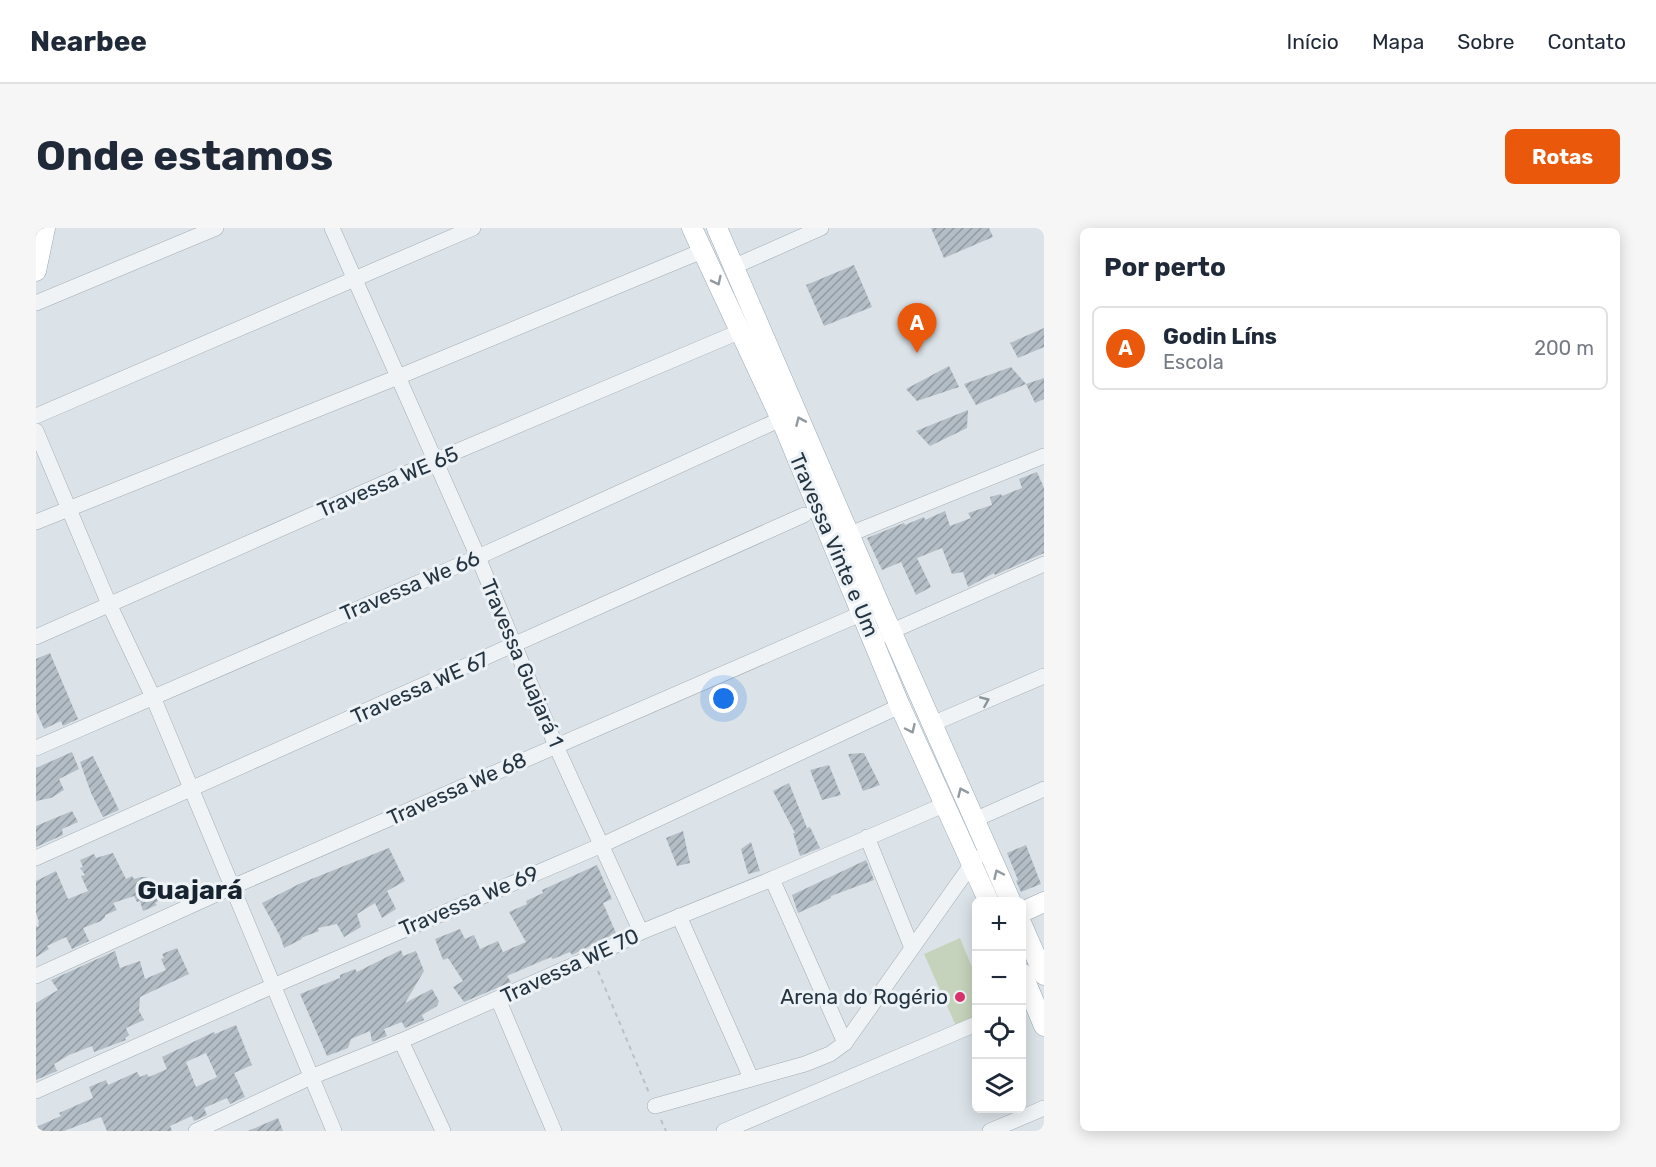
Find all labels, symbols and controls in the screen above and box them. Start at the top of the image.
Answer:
text: Nearbee [30,25,147,58]
text: Início [1287,29,1339,54]
text: Mapa [1372,29,1424,54]
text: Sobre [1457,29,1514,54]
text: Contato [1547,29,1626,54]
button: Rotas [1505,129,1620,184]
text: Onde estamos [36,131,333,181]
text: Por perto [1104,252,1226,283]
one-way arrow [709,274,721,285]
pin: A [898,304,936,353]
text: Godin Líns [1163,323,1277,350]
text: A [1118,336,1133,360]
text: 200 m [1534,336,1594,360]
text: Escola [1163,350,1224,374]
one-way arrow [795,417,807,428]
street label: Travessa WE 65 [314,441,462,522]
street label: Travessa Vinte e Um [784,449,884,640]
street label: Travessa We 66 [336,545,483,626]
street label: Travessa Guajará 1 [476,575,569,751]
street label: Travessa WE 67 [347,646,493,729]
your location [709,684,738,713]
one-way arrow [979,696,990,708]
one-way arrow [904,723,916,734]
street label: Travessa We 68 [383,747,530,830]
one-way arrow [957,788,969,799]
street label: Travessa We 69 [395,860,542,941]
one-way arrow [994,869,1006,880]
district label: Guajará [137,874,243,906]
map controls [972,897,1026,1113]
button: + [972,897,1026,951]
street label: Travessa WE 70 [497,923,643,1008]
button: − [972,951,1026,1005]
place label: Arena do Rogério [780,984,948,1009]
marker: Arena do Rogério [953,990,967,1004]
button: locate [972,1005,1026,1059]
button: layers [972,1059,1026,1113]

